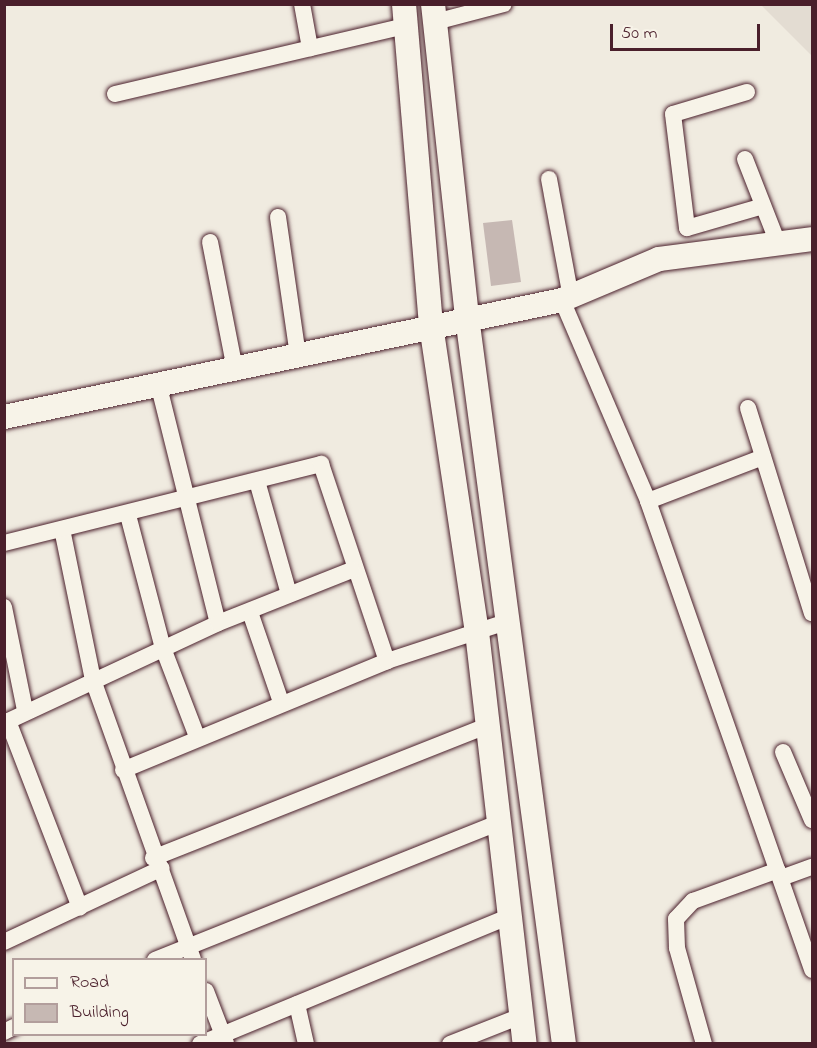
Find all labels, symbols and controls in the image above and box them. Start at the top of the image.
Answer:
scale bar [613,12,763,50]
text: 50 m [621,21,658,47]
legend [12,958,207,1036]
text: Road [70,970,109,996]
text: Building [70,1000,129,1026]

